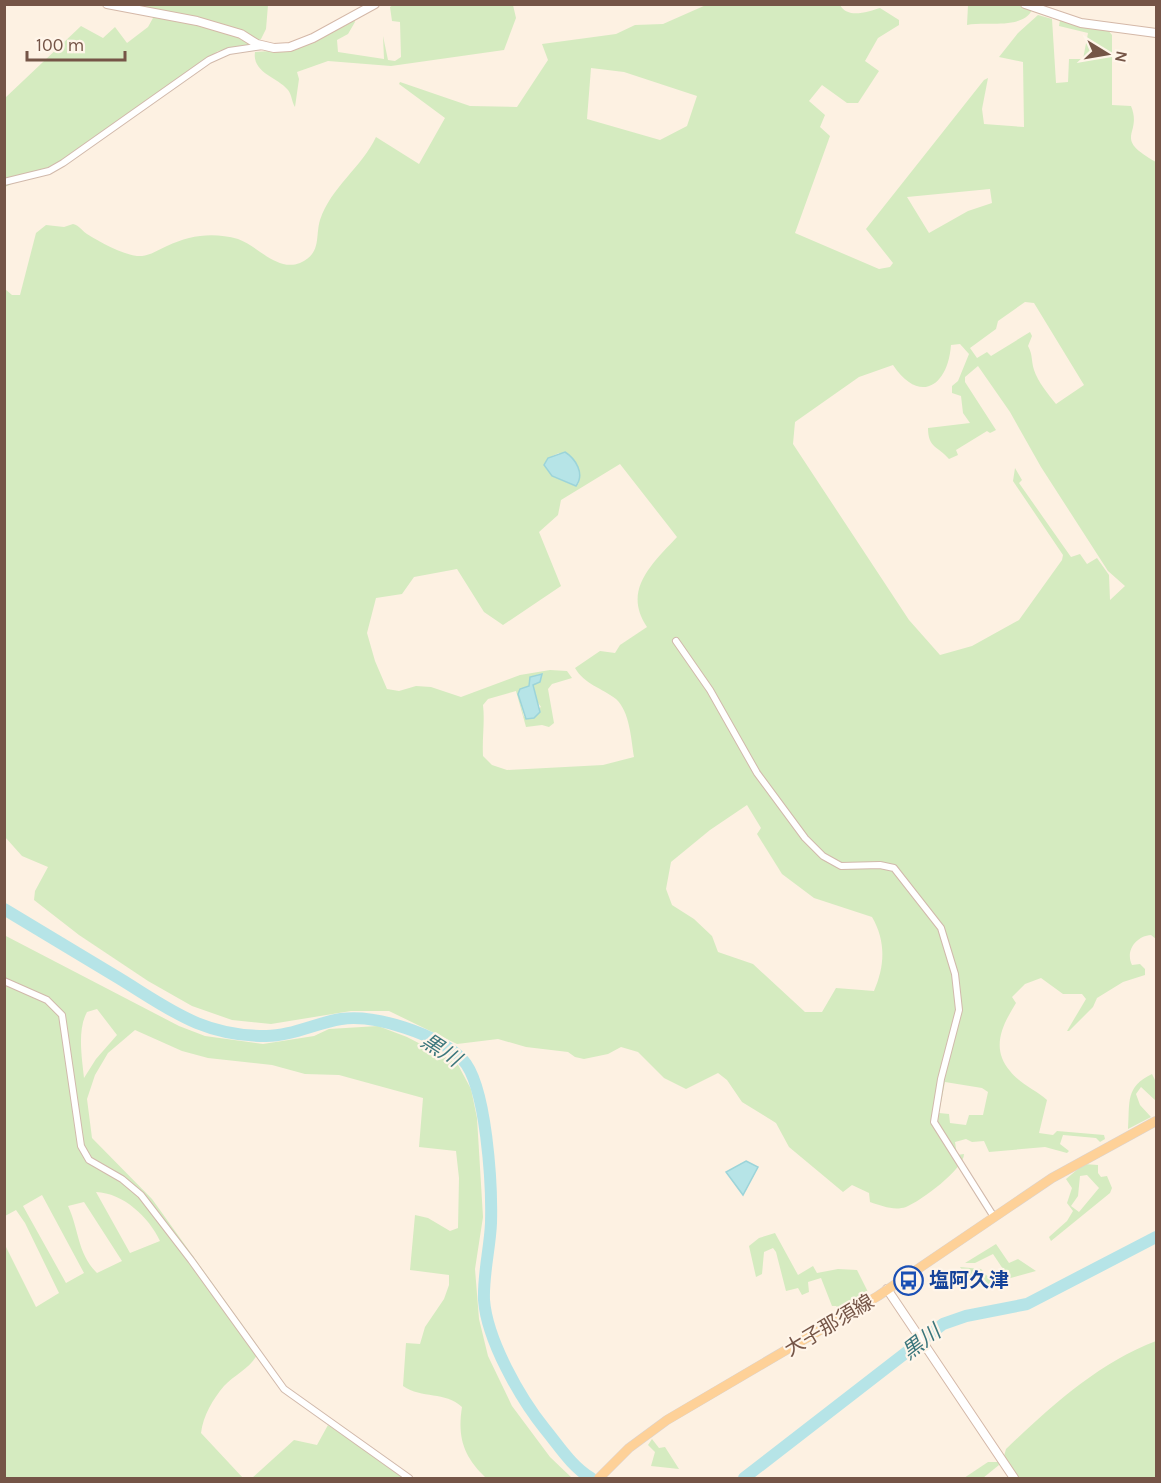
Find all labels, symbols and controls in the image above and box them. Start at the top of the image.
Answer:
scale bar [27,24,124,62]
north arrow [1077,24,1137,84]
text: 100 m [36,34,84,56]
text: N [1111,49,1132,64]
water label: 黒川 [417,1028,467,1073]
bus stop icon: 塩阿久津 [892,1264,924,1296]
place label: 塩阿久津 [929,1269,1009,1292]
street label: 大子那須線 [780,1290,878,1361]
water label: 黒川 [897,1319,947,1364]

